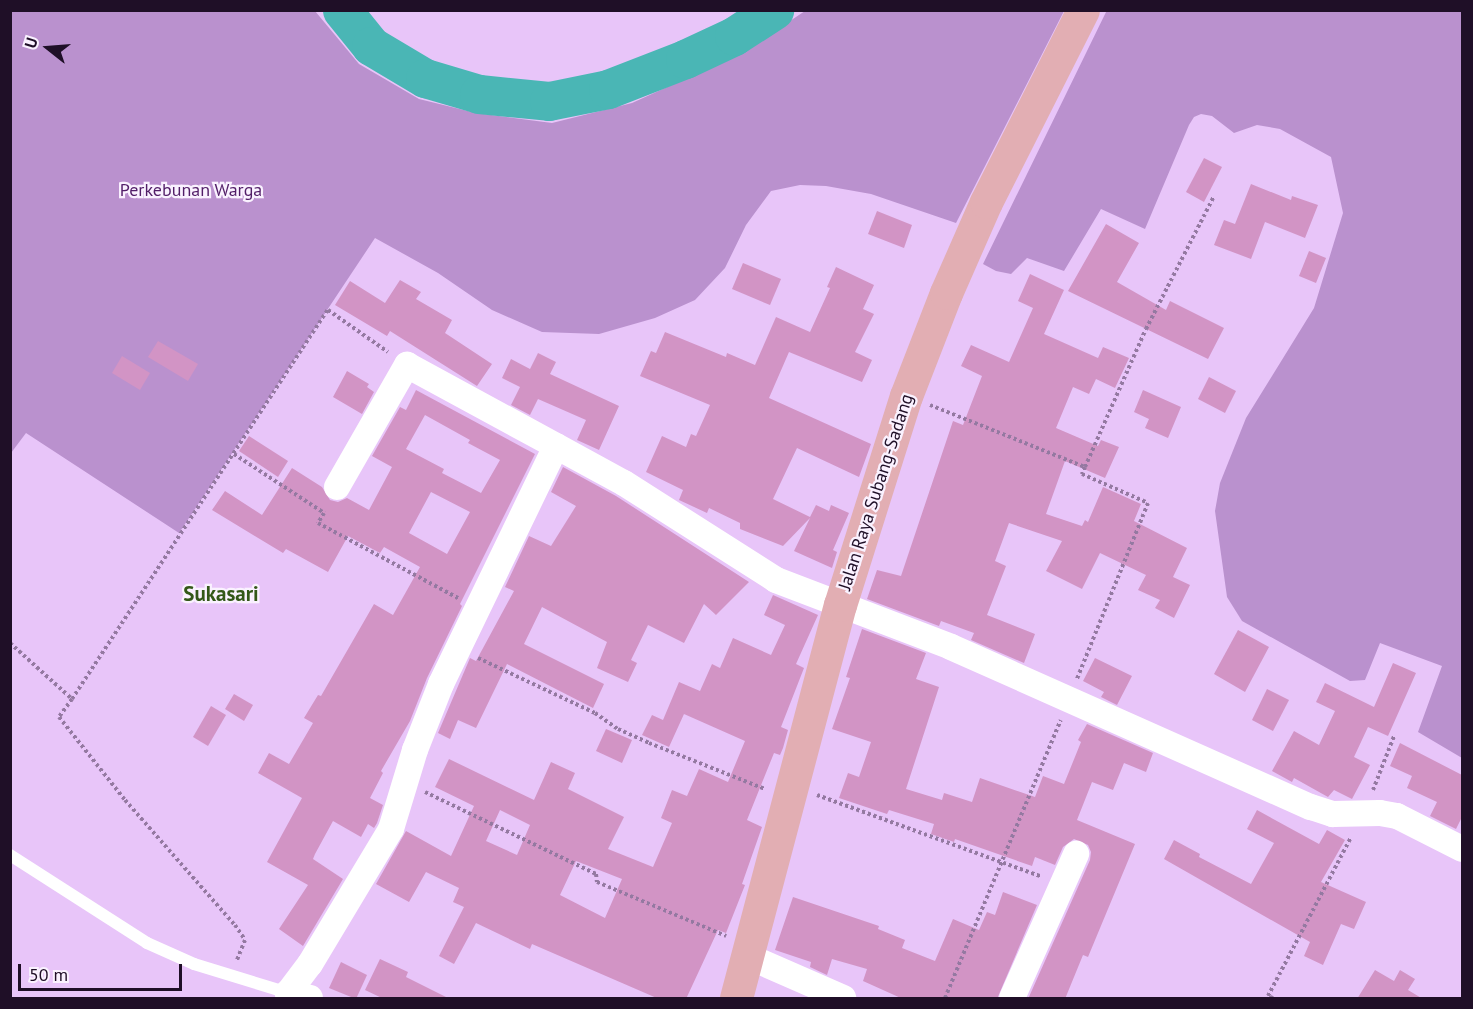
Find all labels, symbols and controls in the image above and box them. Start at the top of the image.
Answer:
north arrow [18,18,78,78]
text: U [20,35,42,50]
park label: Perkebunan Warga [120,179,262,201]
street label: Jalan Raya Subang-Sadang [834,391,918,593]
district label: Sukasari [183,581,259,607]
scale bar [21,952,184,990]
text: 50 m [29,963,68,986]

